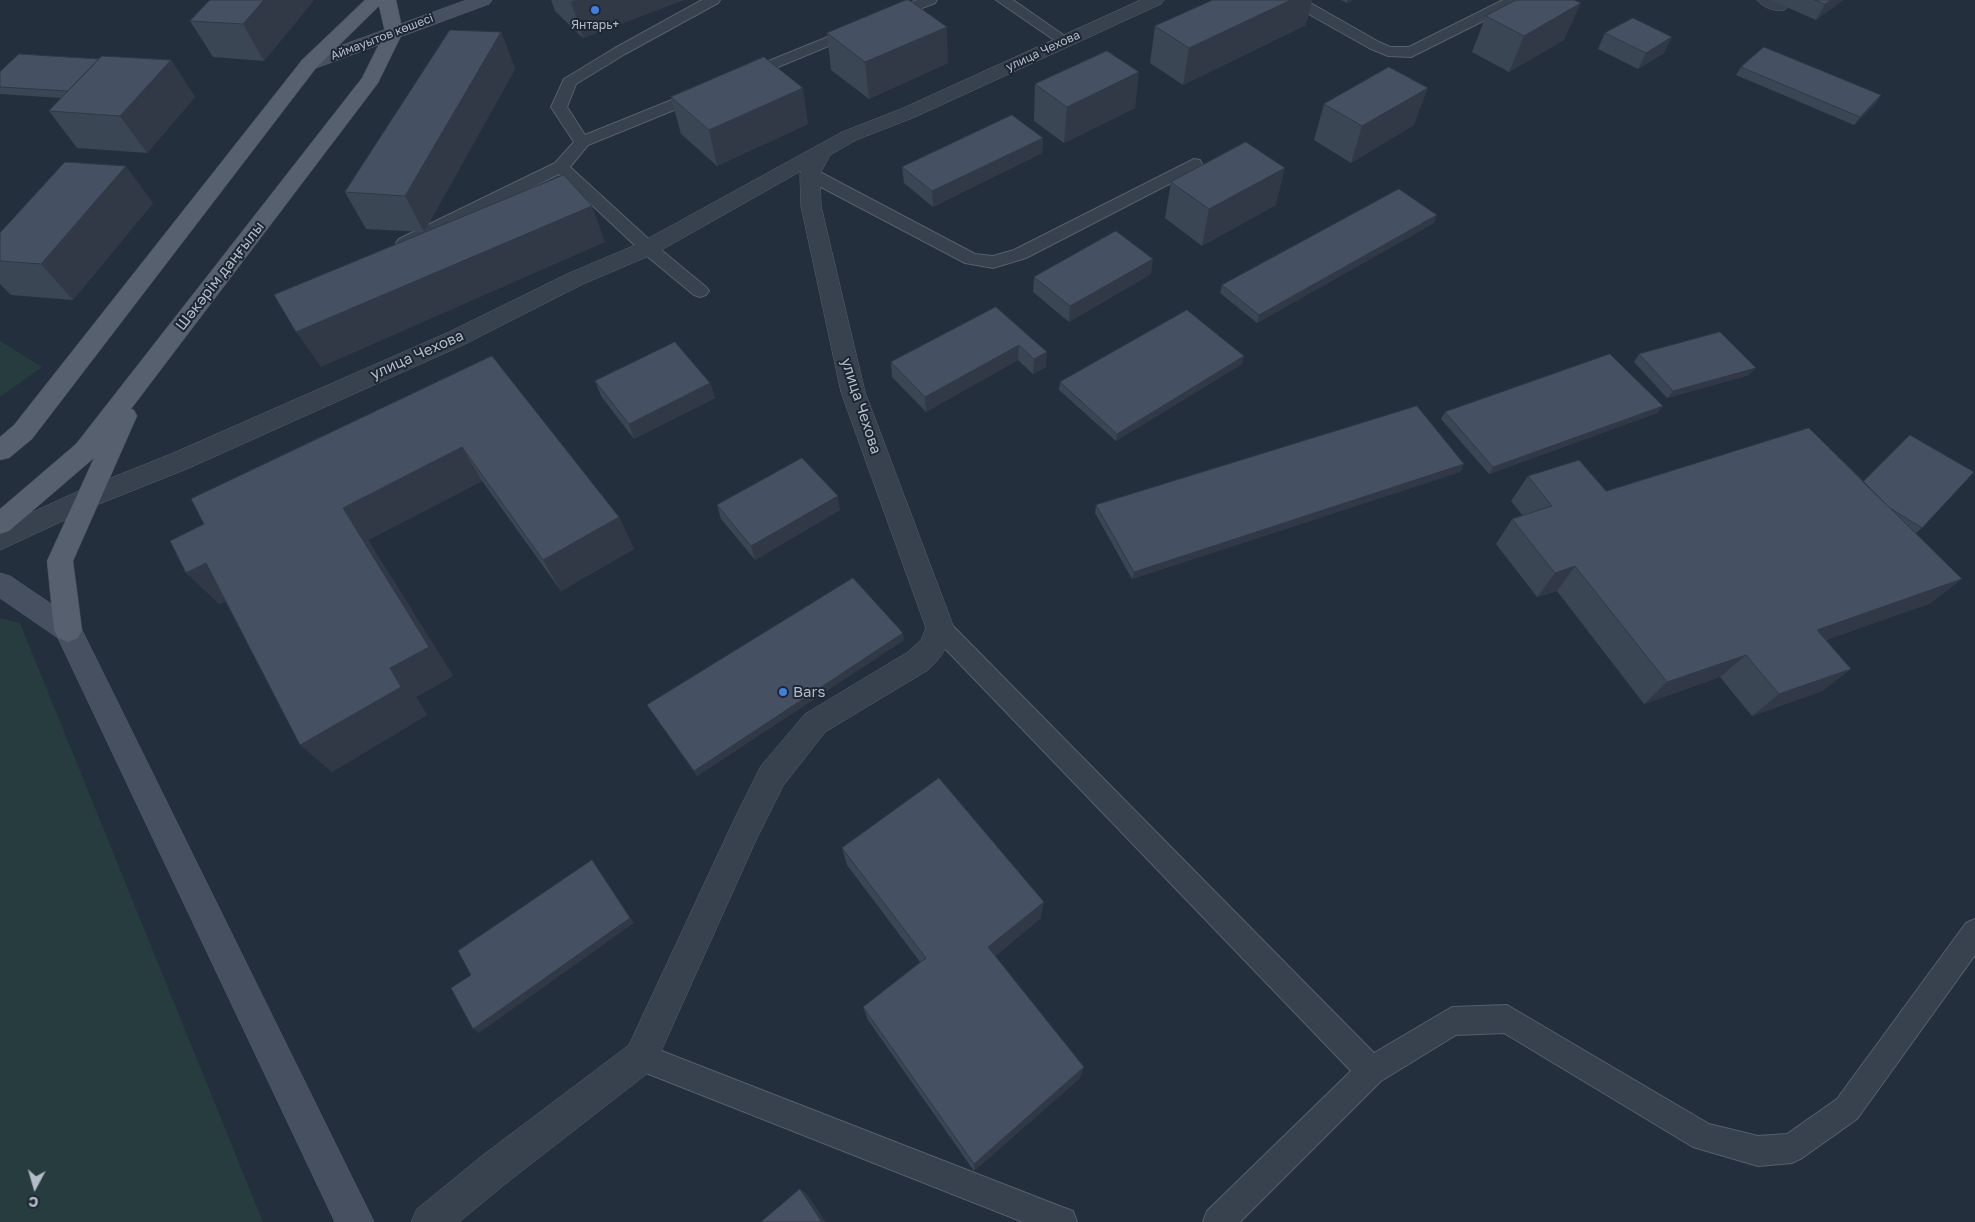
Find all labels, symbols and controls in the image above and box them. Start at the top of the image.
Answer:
marker: Янтарь+ [589,4,601,16]
street label: Аймауытов көшесі [329,11,435,63]
place label: Янтарь+ [571,18,619,32]
street label: улица Чехова [1004,28,1082,74]
street label: Шәкәрім даңғылы [172,218,268,334]
street label: улица Чехова [368,326,466,384]
street label: улица Чехова [837,356,885,456]
place label: Bars [793,683,825,701]
marker: Bars [777,686,789,698]
north arrow [10,1162,60,1212]
text: С [28,1193,39,1211]

